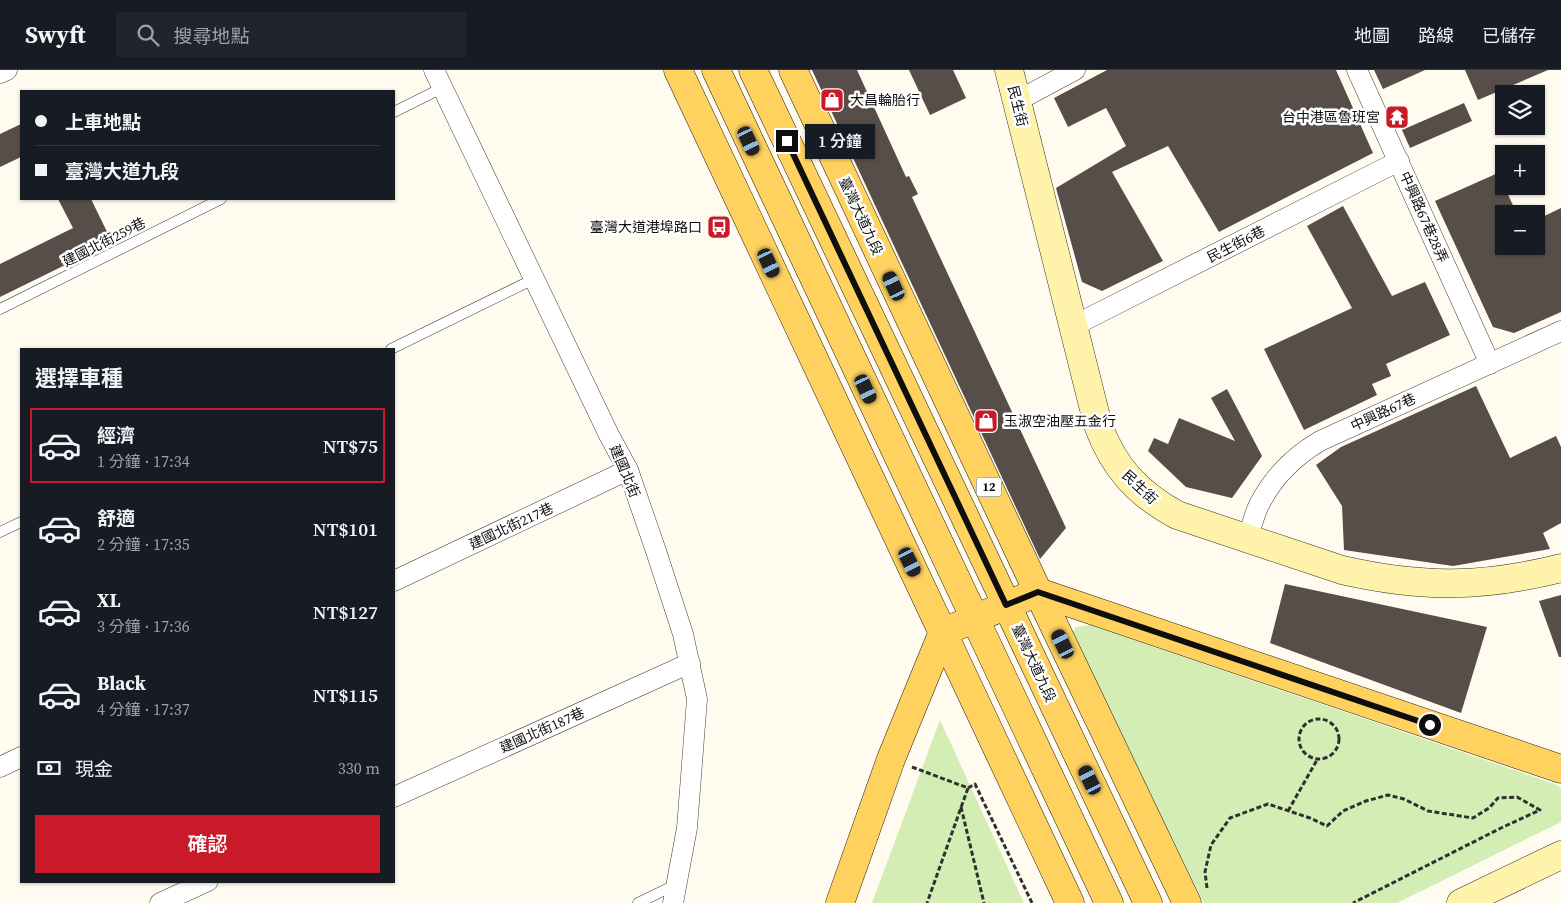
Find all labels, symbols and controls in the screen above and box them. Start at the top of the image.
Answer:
search box [116,12,466,57]
text: Swyft [25,18,86,51]
icon: search [134,21,162,49]
text: 搜尋地點 [174,23,250,49]
text: 地圖 [1354,23,1390,48]
text: 路線 [1418,23,1454,48]
text: 已儲存 [1482,23,1536,48]
street label: 民生街 [1003,83,1033,129]
map controls [1495,85,1545,255]
button: layers [1495,85,1545,135]
shop icon: 大昌輪胎行 [819,87,845,113]
place label: 大昌輪胎行 [850,90,920,110]
temple icon: 台中港區魯班宮 [1384,104,1410,130]
place label: 台中港區魯班宮 [1282,107,1380,127]
text: 上車地點 [65,109,141,135]
car [735,124,762,158]
callout: 1 分鐘 [804,124,874,158]
route end [776,130,798,152]
text: 1 分鐘 [818,130,862,152]
button: + [1495,145,1545,195]
text: 臺灣大道九段 [65,158,179,184]
street label: 中興路67巷28弄 [1395,168,1453,266]
street label: 臺灣大道九段 [834,174,888,258]
button: − [1495,205,1545,255]
street label: 建國北街259巷 [59,212,149,272]
bus stop icon: 臺灣大道港埠路口 [706,214,732,240]
place label: 臺灣大道港埠路口 [590,217,702,237]
street label: 民生街6巷 [1203,221,1269,267]
car [755,246,782,280]
car [880,269,907,303]
text: 選擇車種 [35,363,123,393]
car [852,372,879,406]
street label: 中興路67巷 [1347,388,1419,436]
shop icon: 玉淑空油壓五金行 [973,408,999,434]
place label: 玉淑空油壓五金行 [1004,411,1116,431]
text: 經濟 [97,422,135,448]
icon: car [37,423,82,468]
text: NT$75 [323,433,378,459]
street label: 建國北街 [605,441,645,501]
text: 1 分鐘 · 17:34 [97,450,190,472]
street label: 民生街 [1118,465,1162,509]
road number: 12 [976,478,1002,497]
street label: 建國北街217巷 [466,498,556,554]
text: 舒適 [97,505,135,531]
icon: car [37,506,82,551]
text: NT$101 [313,516,378,542]
text: 2 分鐘 · 17:35 [97,533,190,555]
car [896,545,923,579]
text: XL [97,587,120,613]
icon: car [37,589,82,634]
text: NT$127 [313,599,378,625]
text: 3 分鐘 · 17:36 [97,615,190,637]
street label: 臺灣大道九段 [1007,621,1061,705]
car [1049,627,1076,661]
text: Black [97,670,146,696]
icon: car [37,672,82,717]
text: NT$115 [313,682,378,708]
text: 4 分鐘 · 17:37 [97,698,190,720]
street label: 建國北街187巷 [496,702,588,758]
route start [1419,714,1441,736]
icon: cash [35,754,63,782]
text: 現金 [75,756,113,782]
text: 330 m [338,757,380,779]
car [1076,763,1103,797]
button: 確認 [35,815,380,873]

